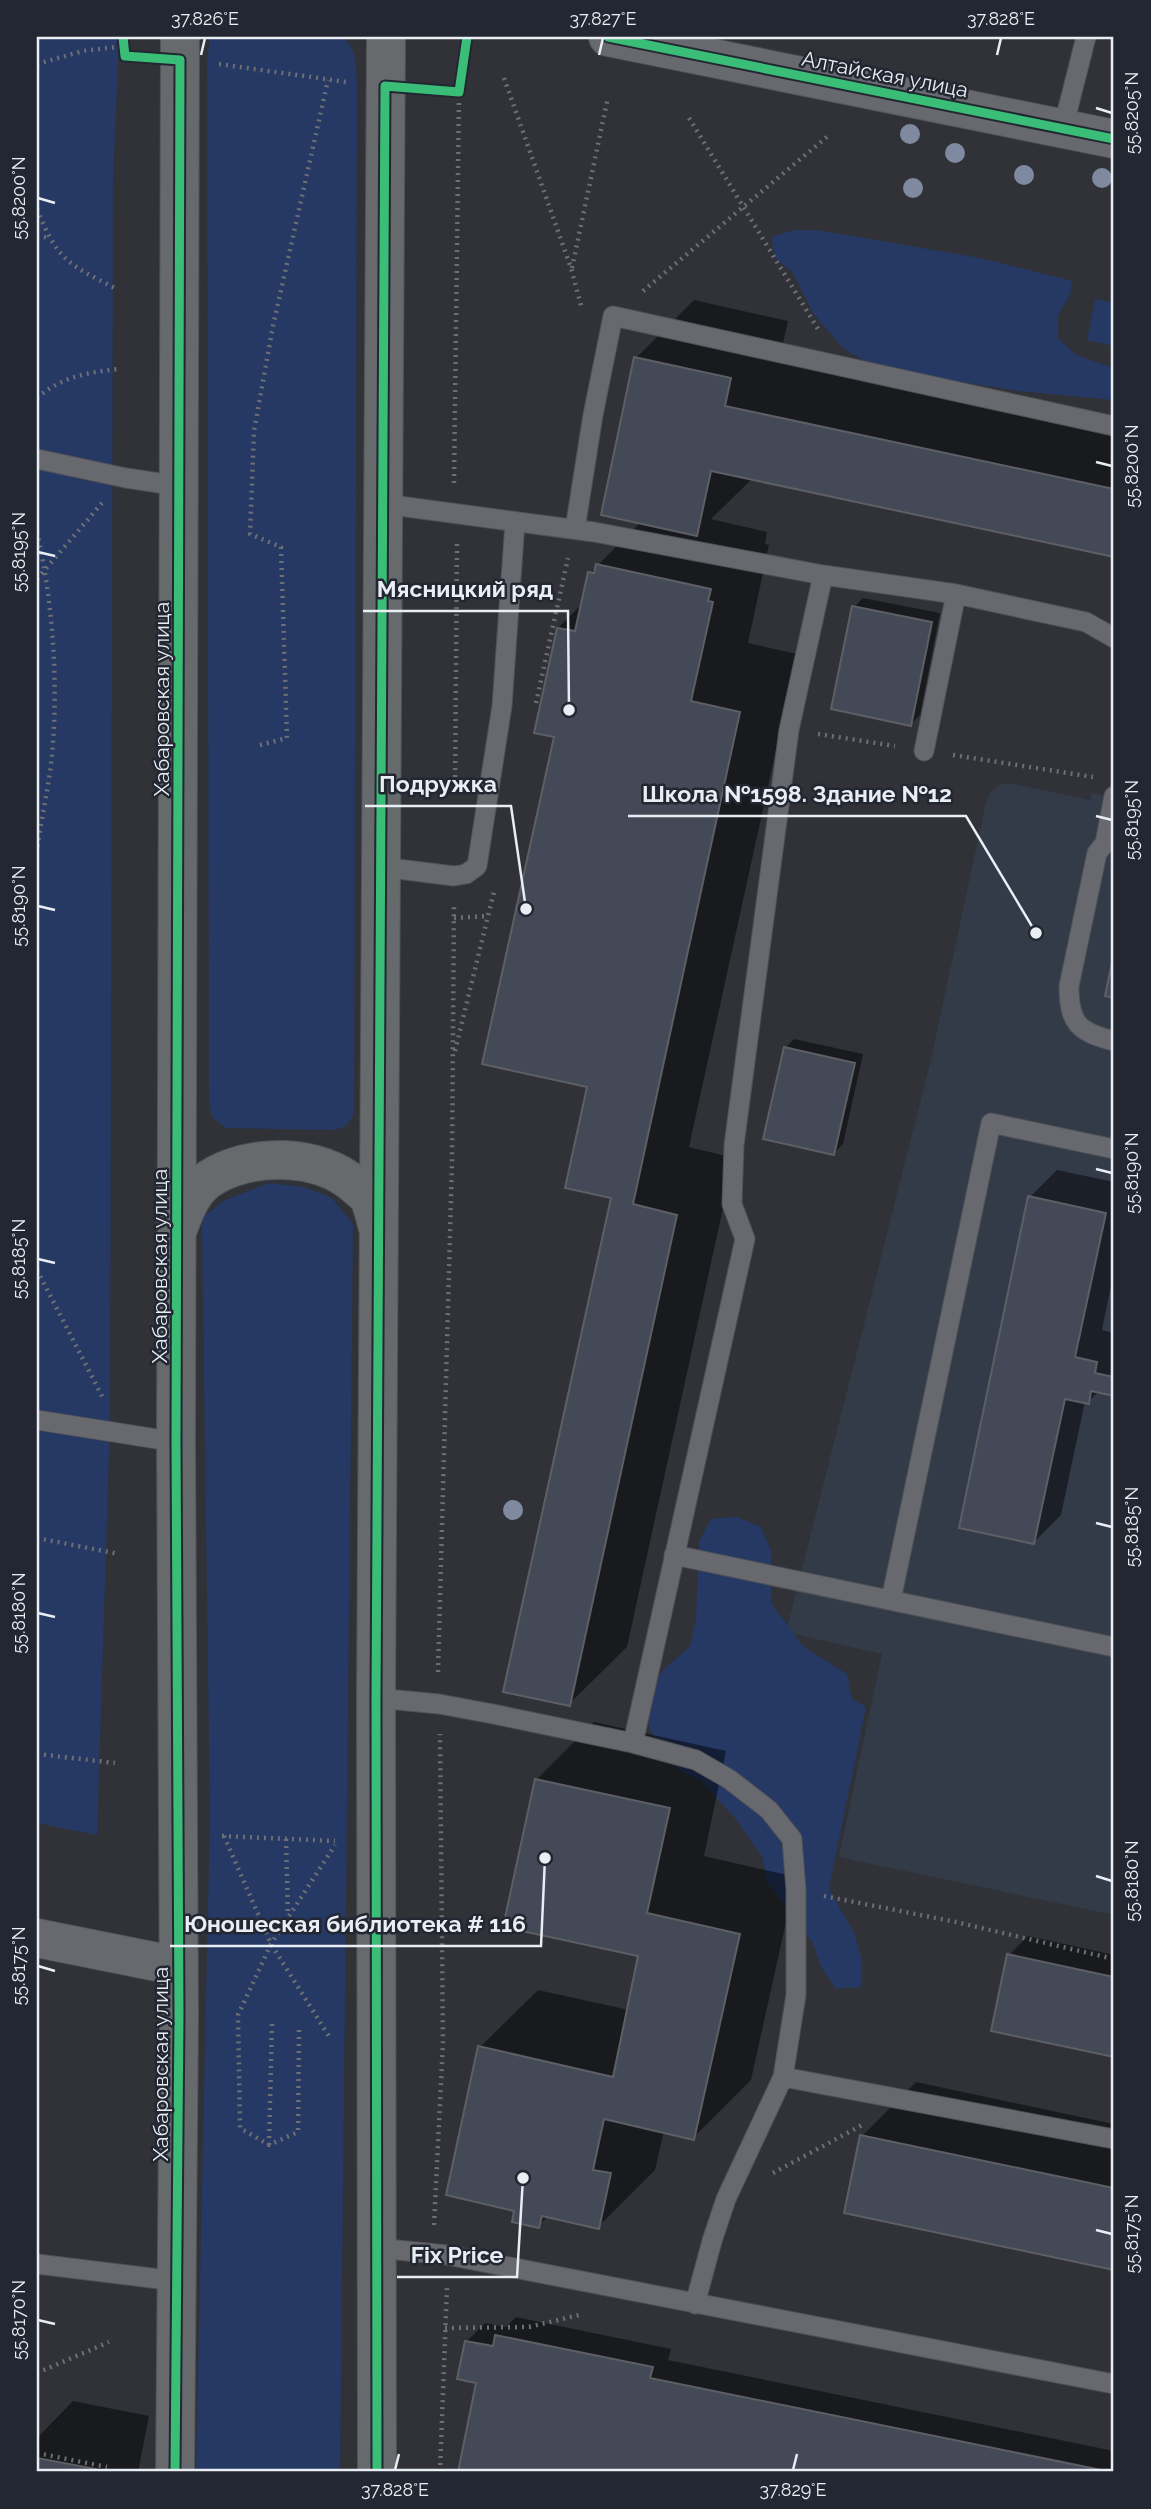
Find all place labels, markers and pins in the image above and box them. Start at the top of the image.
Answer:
callout: Мясницкий ряд [363,567,568,611]
callout: Подружка [365,762,511,806]
callout: Школа №1598. Здание №12 [628,772,966,816]
callout: Юношеская библиотека # 116 [170,1902,541,1946]
callout: Fix Price [397,2233,517,2277]

